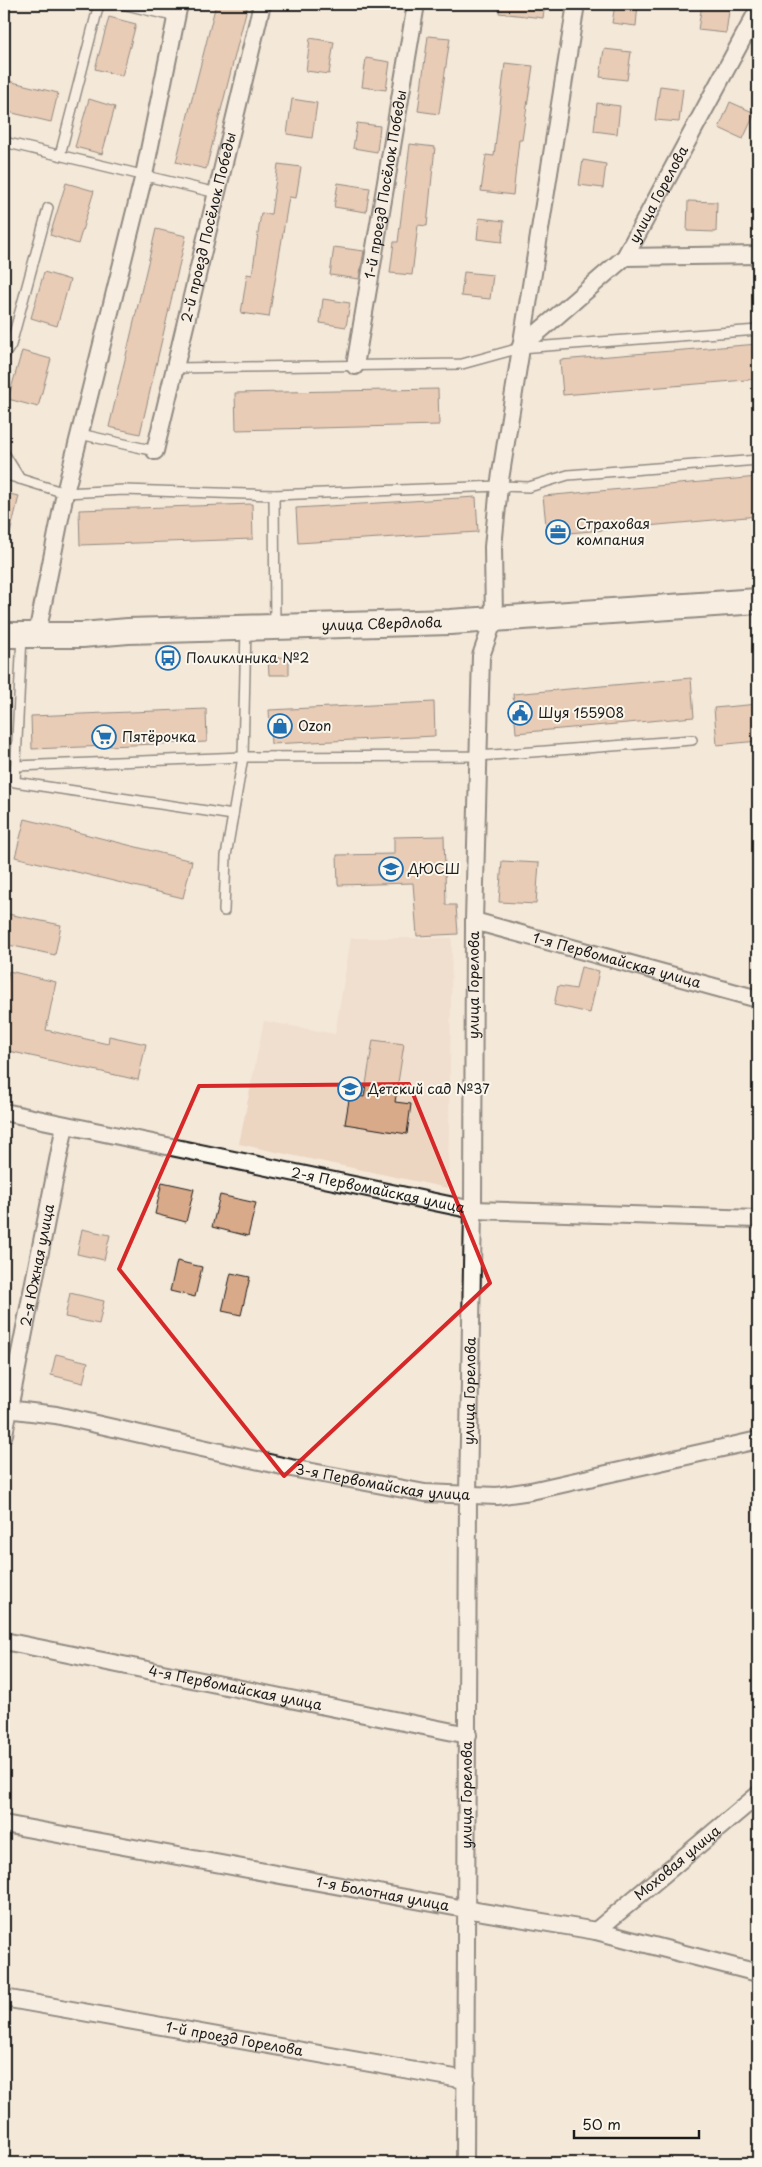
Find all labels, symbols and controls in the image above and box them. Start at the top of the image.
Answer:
street label: 1-й проезд Посёлок Победы [359,88,411,281]
street label: 2-й проезд Посёлок Победы [175,130,241,324]
street label: улица Горелова [623,142,693,247]
place label: Страховая компания [576,513,650,550]
office icon: Страховая компания [545,519,571,545]
street label: улица Свердлова [321,611,442,636]
bus stop icon: Поликлиника №2 [155,645,181,671]
place label: Поликлиника №2 [186,647,310,668]
public building icon: Шуя 155908 [507,700,533,726]
place label: Шуя 155908 [538,702,624,723]
shop icon: Ozon [267,713,293,739]
place label: Ozon [298,715,331,736]
supermarket icon: Пятёрочка [91,724,117,750]
place label: Пятёрочка [122,726,196,747]
school or university icon: ДЮСШ [378,856,404,882]
place label: ДЮСШ [407,858,460,879]
street label: 1-я Первомайская улица [530,927,704,993]
street label: улица Горелова [463,931,484,1039]
school or university icon: Детский сад №37 [337,1076,363,1102]
place label: Детский сад №37 [367,1078,490,1099]
street label: 2-я Первомайская улица [289,1161,467,1218]
street label: 2-я Южная улица [14,1202,59,1328]
street label: улица Горелова [458,1337,481,1445]
street label: 3-я Первомайская улица [294,1458,471,1505]
street label: 4-я Первомайская улица [147,1660,324,1715]
street label: улица Горелова [455,1741,477,1849]
street label: Моховая улица [629,1820,725,1905]
street label: 1-я Болотная улица [314,1871,451,1916]
street label: 1-й проезд Горелова [164,2016,305,2061]
scale bar [574,2107,700,2139]
text: 50 m [582,2112,621,2135]

